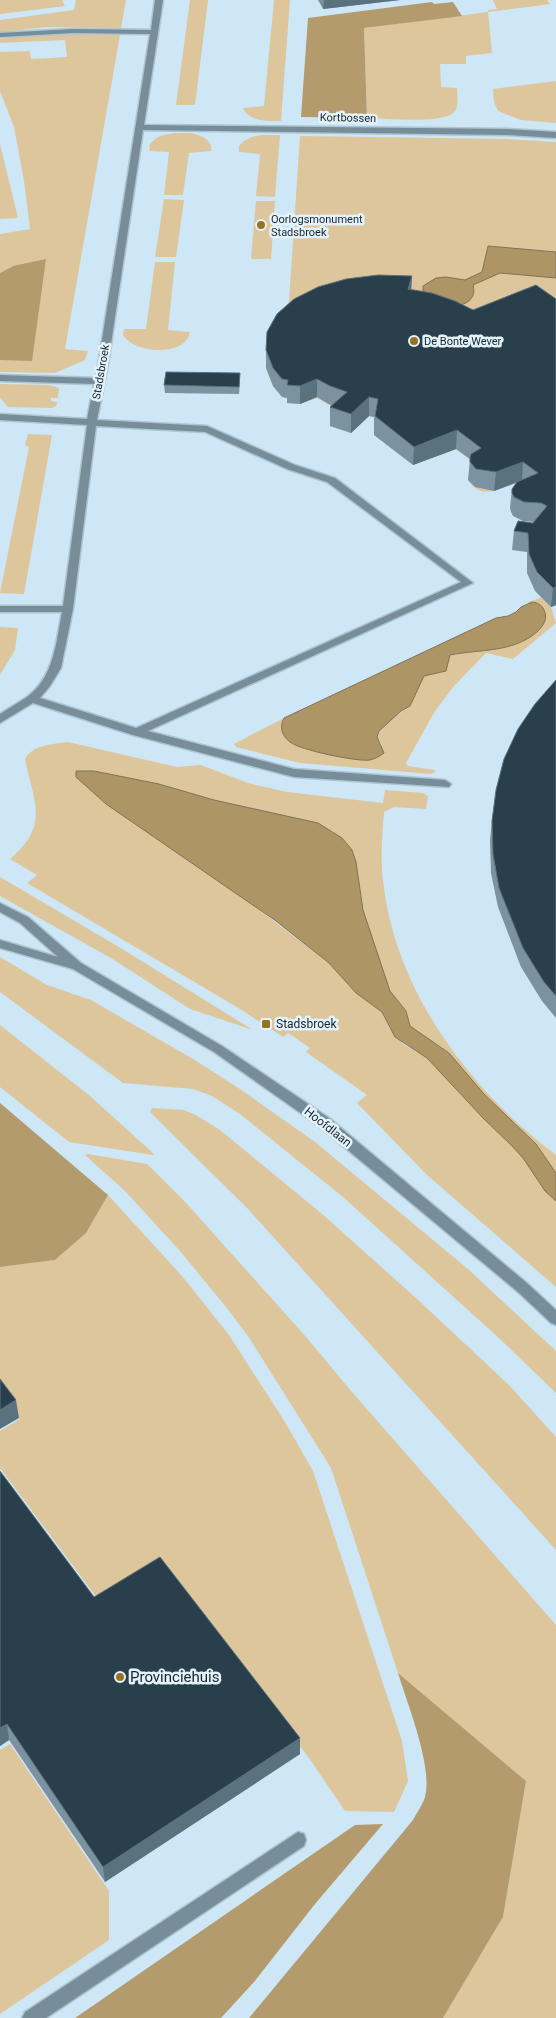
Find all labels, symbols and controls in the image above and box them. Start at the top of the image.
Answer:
street label: Kortbossen [320,111,376,125]
place label: Oorlogsmonument Stadsbroek [271,213,363,239]
marker: Oorlogsmonument Stadsbroek [255,219,267,231]
marker: De Bonte Wever [408,335,420,347]
place label: De Bonte Wever [424,335,502,348]
street label: Stadsbroek [90,343,112,400]
place label: Stadsbroek [276,1017,337,1031]
marker: Stadsbroek [260,1018,272,1030]
street label: Hoofdlaan [302,1104,354,1150]
place label: Provinciehuis [130,1668,219,1686]
marker: Provinciehuis [114,1671,126,1683]

